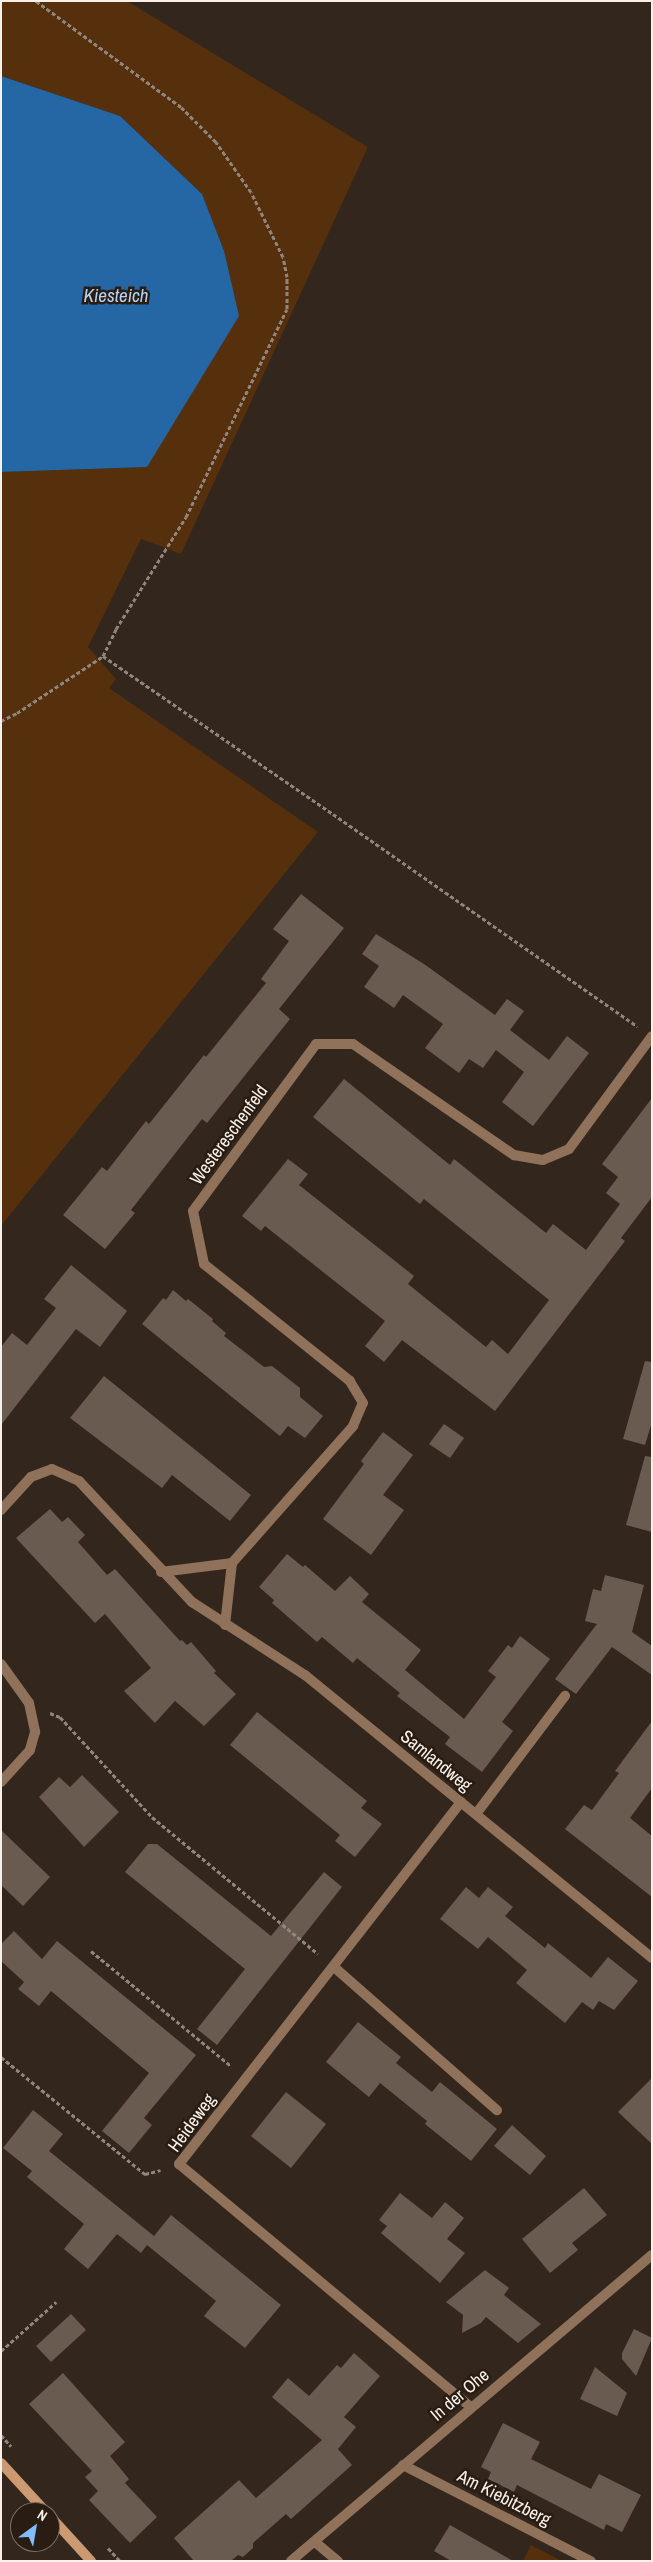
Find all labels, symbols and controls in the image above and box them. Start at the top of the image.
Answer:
water label: Kiesteich [84,285,148,307]
street label: Westereschenfeld [186,1081,272,1189]
street label: Samlandweg [396,1726,476,1796]
street label: Heideweg [164,2090,220,2156]
street label: In der Ohe [426,2364,494,2426]
street label: Am Kiebitzberg [454,2465,554,2531]
north arrow [10,2502,60,2552]
text: N [34,2505,51,2525]

